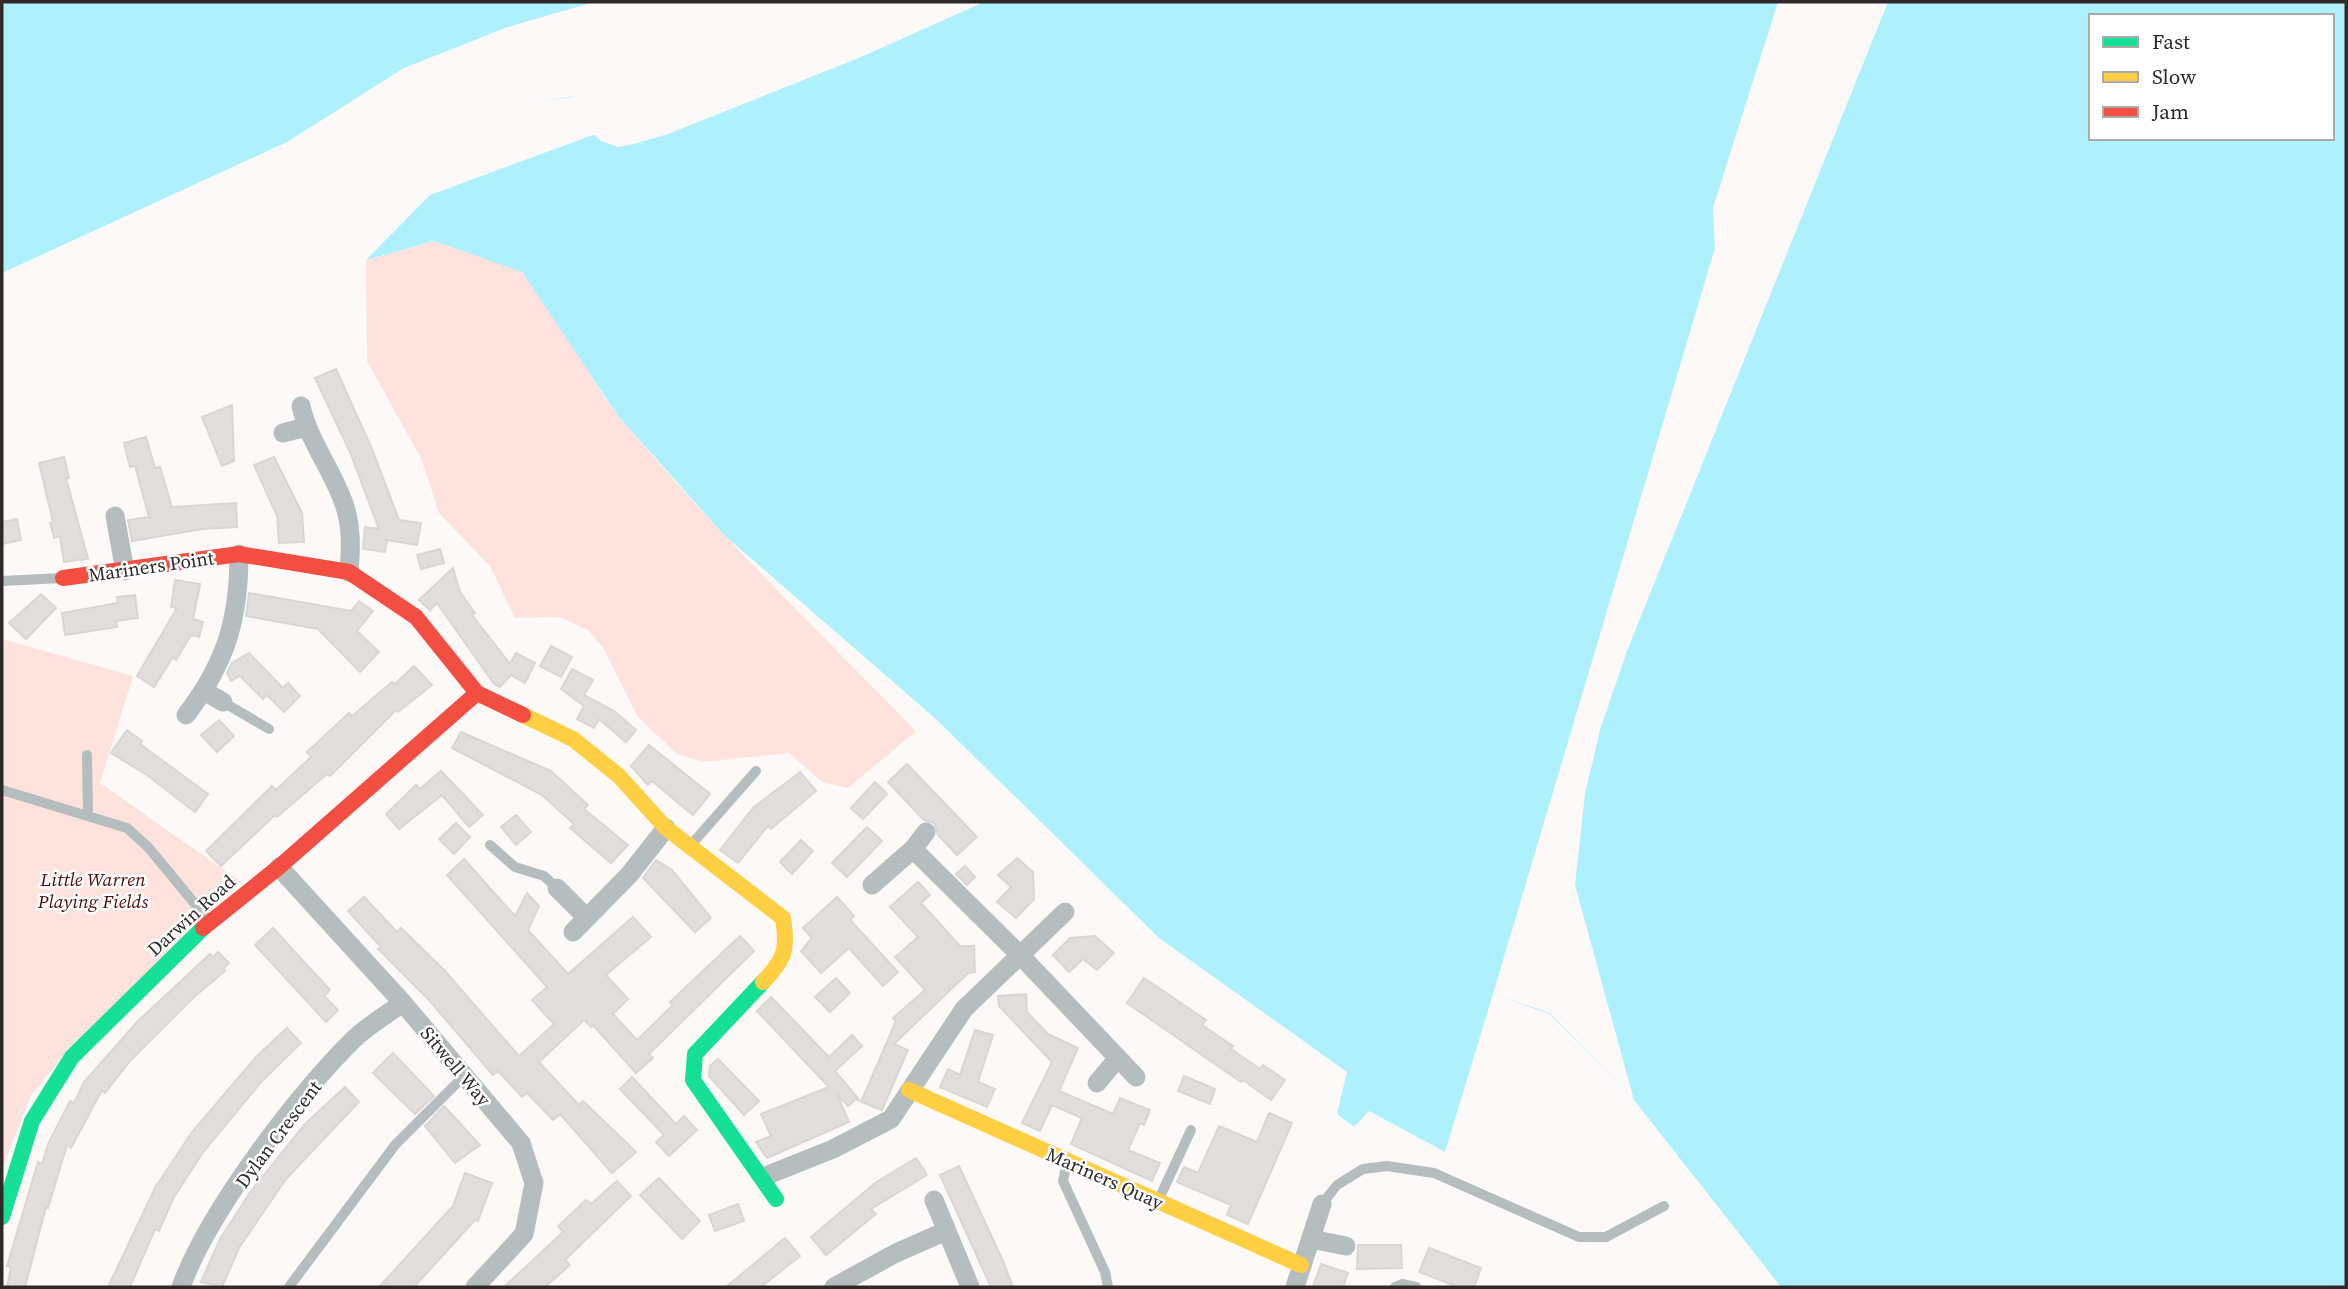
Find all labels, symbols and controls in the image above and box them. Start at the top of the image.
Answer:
legend [2089,14,2334,140]
text: Fast [2152,27,2190,56]
text: Slow [2152,62,2196,91]
text: Jam [2151,97,2189,126]
street label: Mariners Point [87,544,216,588]
park label: Little Warren Playing Fields [37,866,148,914]
street label: Darwin Road [141,868,241,962]
street label: Sitwell Way [415,1021,497,1112]
street label: Dylan Crescent [229,1074,327,1193]
street label: Mariners Quay [1042,1141,1168,1216]

